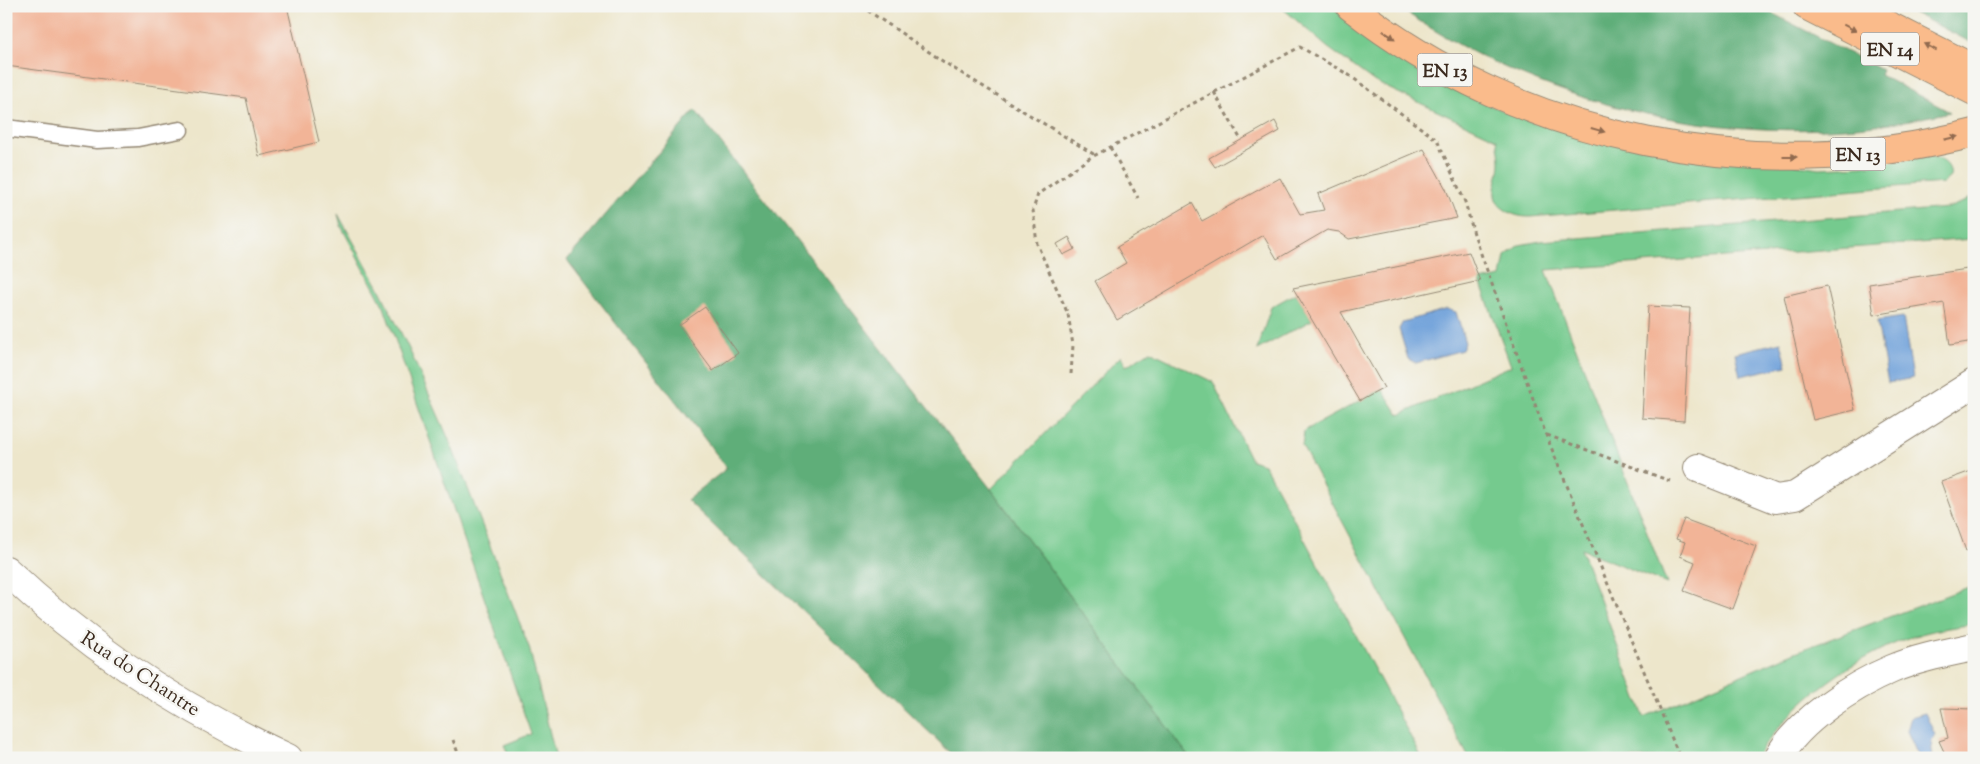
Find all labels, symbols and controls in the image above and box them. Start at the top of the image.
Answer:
one-way arrow [1843,24,1857,32]
one-way arrow [1383,30,1396,40]
road number: EN 14 [1861,33,1919,66]
one-way arrow [1923,43,1938,51]
road number: EN 13 [1418,54,1472,86]
one-way arrow [1590,126,1605,134]
one-way arrow [1943,134,1958,142]
road number: EN 13 [1830,138,1886,170]
one-way arrow [1782,153,1798,161]
street label: Rua do Chantre [74,626,205,725]

